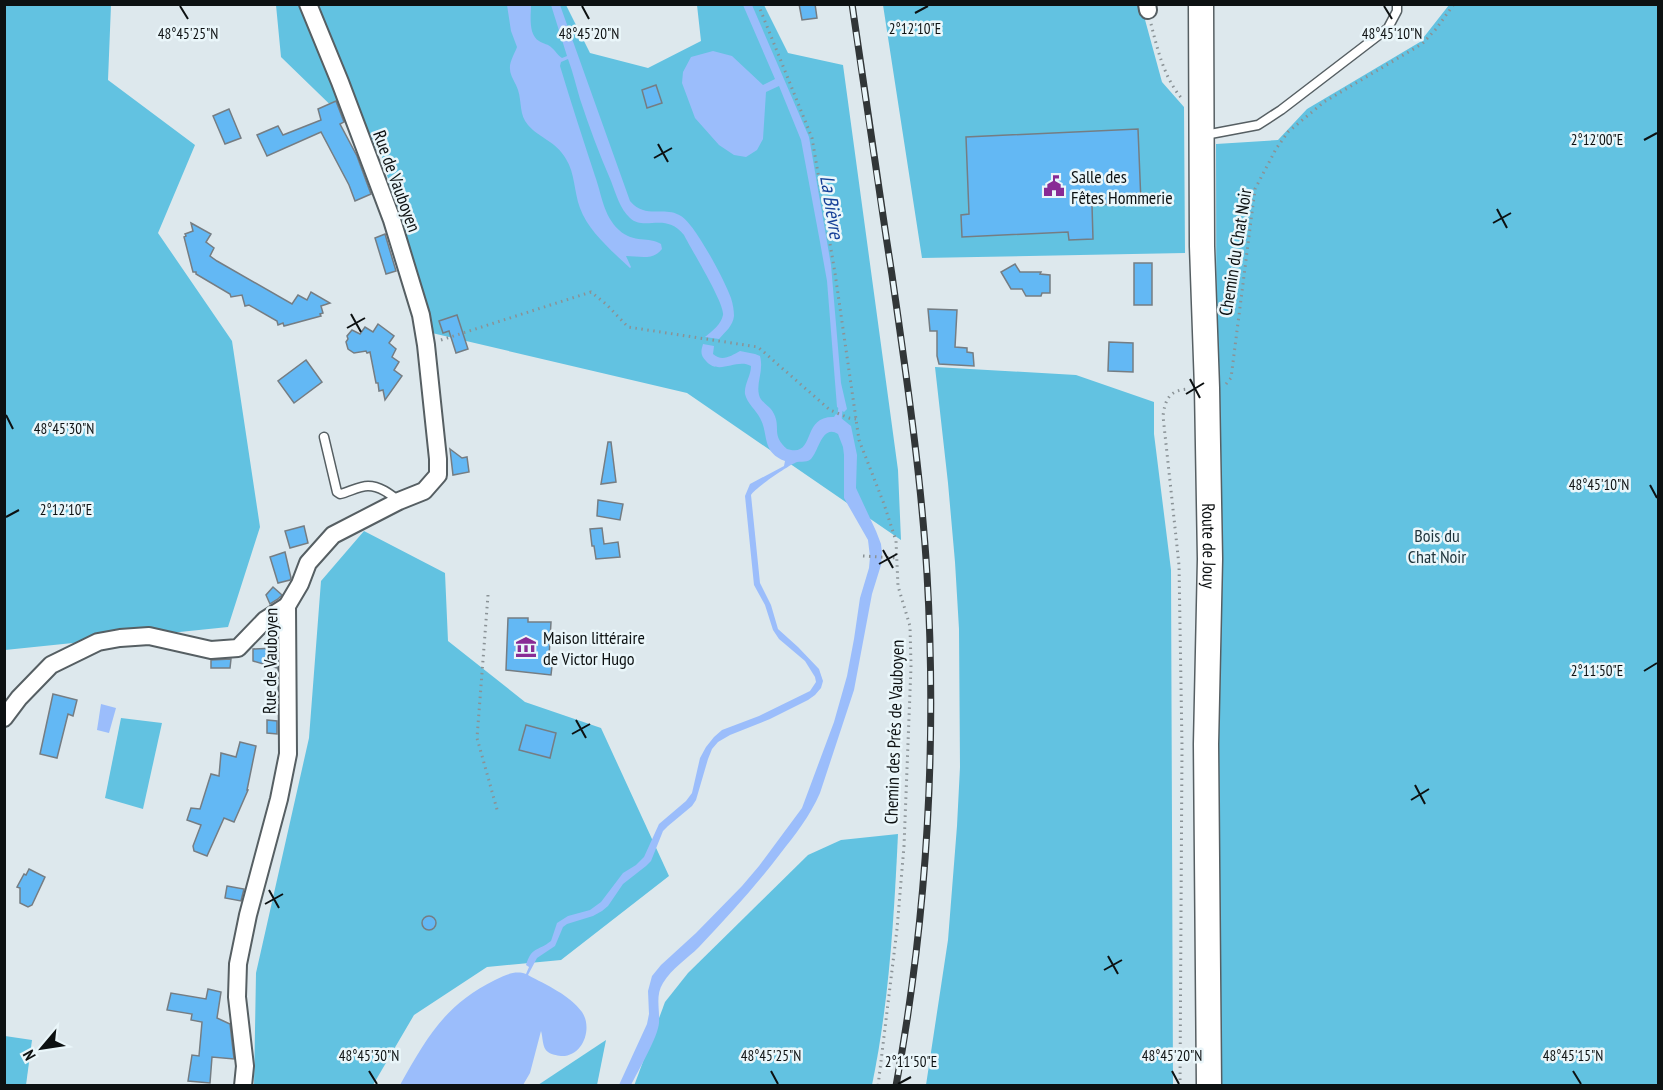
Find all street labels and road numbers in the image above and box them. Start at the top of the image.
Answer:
street label: Rue de Vauboyen [368,127,426,235]
street label: Chemin du Chat Noir [1214,187,1256,317]
street label: Route de Jouy [1198,503,1222,589]
street label: Rue de Vauboyen [258,608,282,714]
street label: Chemin des Prés de Vauboyen [879,639,909,825]

